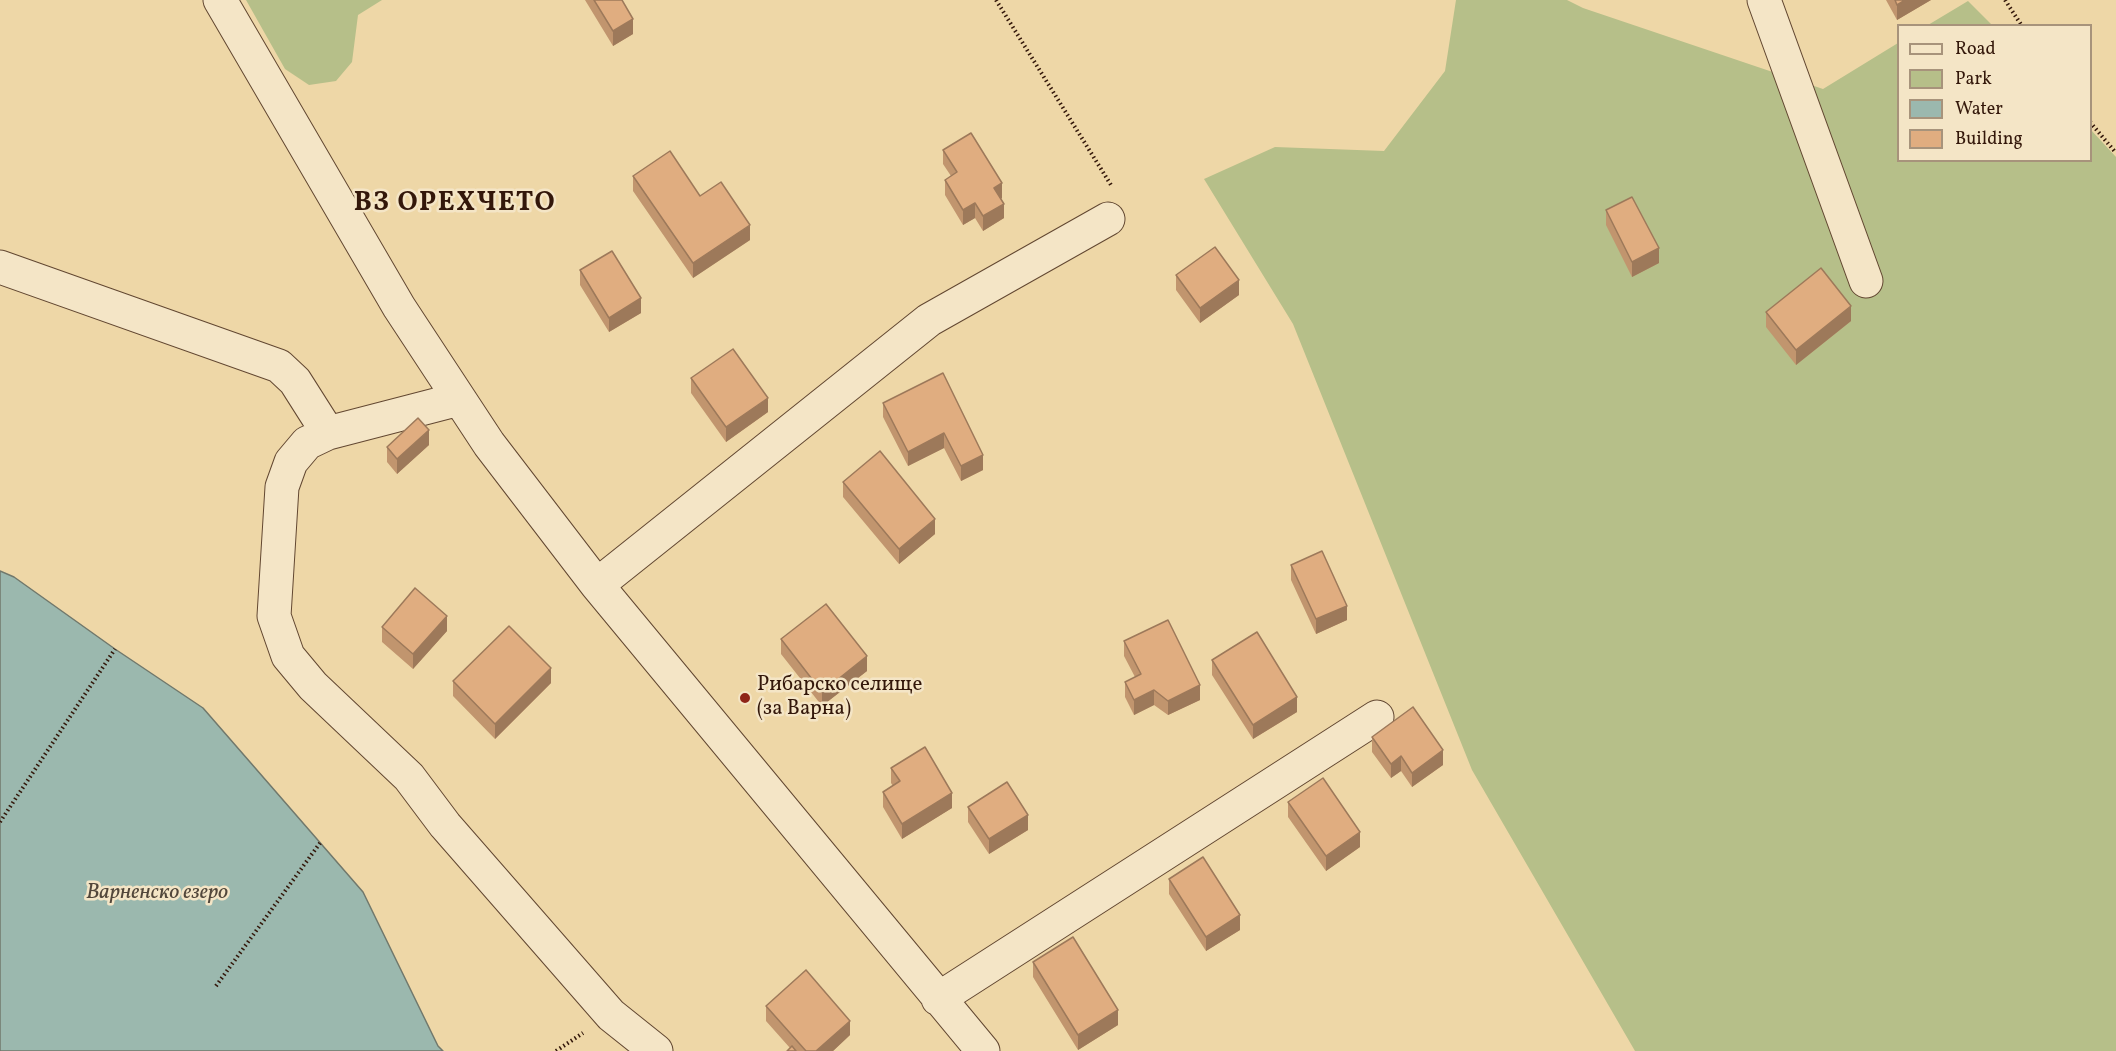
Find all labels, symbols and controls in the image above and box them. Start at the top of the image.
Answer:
legend [1897,24,2092,162]
text: Road [1955,37,1996,62]
text: Park [1955,67,1992,92]
text: Water [1955,97,2003,122]
text: Building [1955,127,2023,152]
district label: ВЗ ОРЕХЧЕТО [354,189,556,221]
place label: Рибарско селище (за Варна) [757,673,922,723]
marker: Рибарско селище (за Варна) [738,691,752,705]
water label: Варненско езеро [86,881,228,907]

